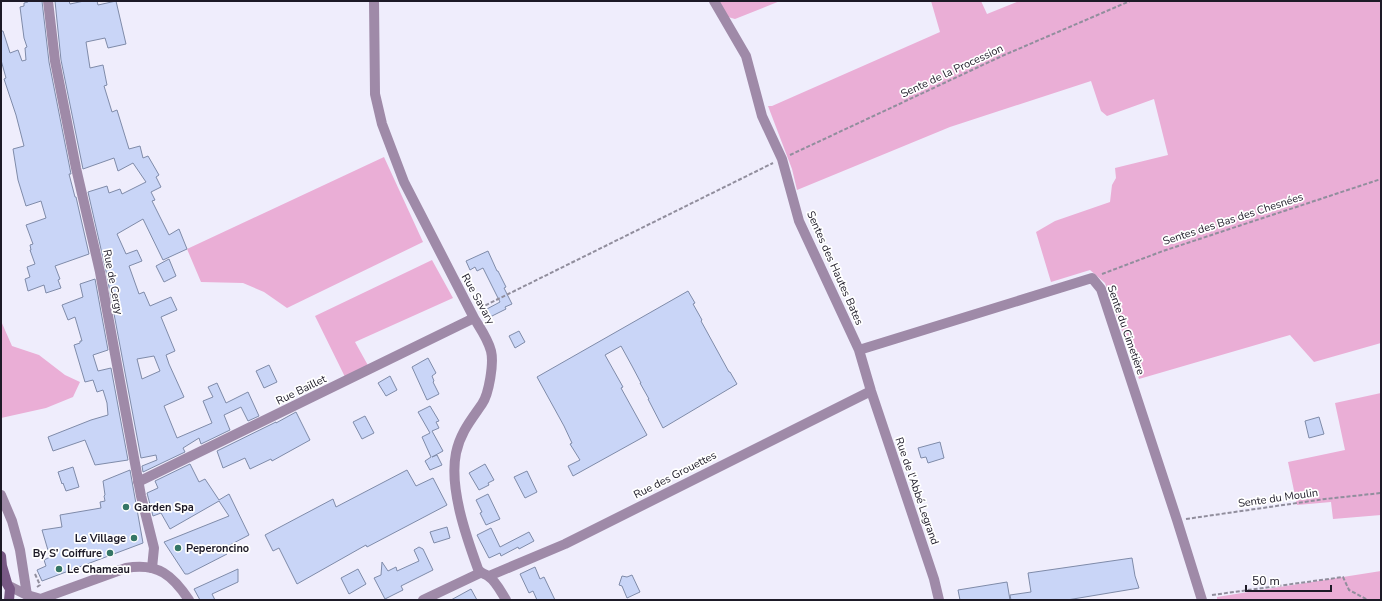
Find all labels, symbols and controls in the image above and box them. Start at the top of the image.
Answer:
street label: Sente de la Procession [898,41,1006,101]
street label: Sentes des Bas des Chesnées [1161,189,1305,249]
street label: Sentes des Hautes Bates [803,209,867,327]
street label: Rue de Cergy [99,248,127,316]
street label: Rue Savary [458,271,498,327]
street label: Sente du Cimetière [1104,283,1148,377]
street label: Rue Baillet [273,371,329,409]
street label: Rue de l'Abbé Legrand [892,435,942,547]
street label: Rue des Grouettes [631,448,719,502]
street label: Sente du Moulin [1237,485,1319,511]
place label: Garden Spa [134,500,194,515]
marker: Garden Spa [121,502,131,512]
place label: Le Village [75,531,126,546]
marker: Le Village [129,533,139,543]
place label: Peperoncino [186,541,249,556]
marker: Peperoncino [173,543,183,553]
place label: By S’ Coiffure [33,546,102,561]
marker: By S’ Coiffure [105,548,115,558]
place label: Le Chameau [67,562,130,577]
marker: Le Chameau [54,564,64,574]
scale bar [1246,567,1331,593]
text: 50 m [1252,573,1280,589]

